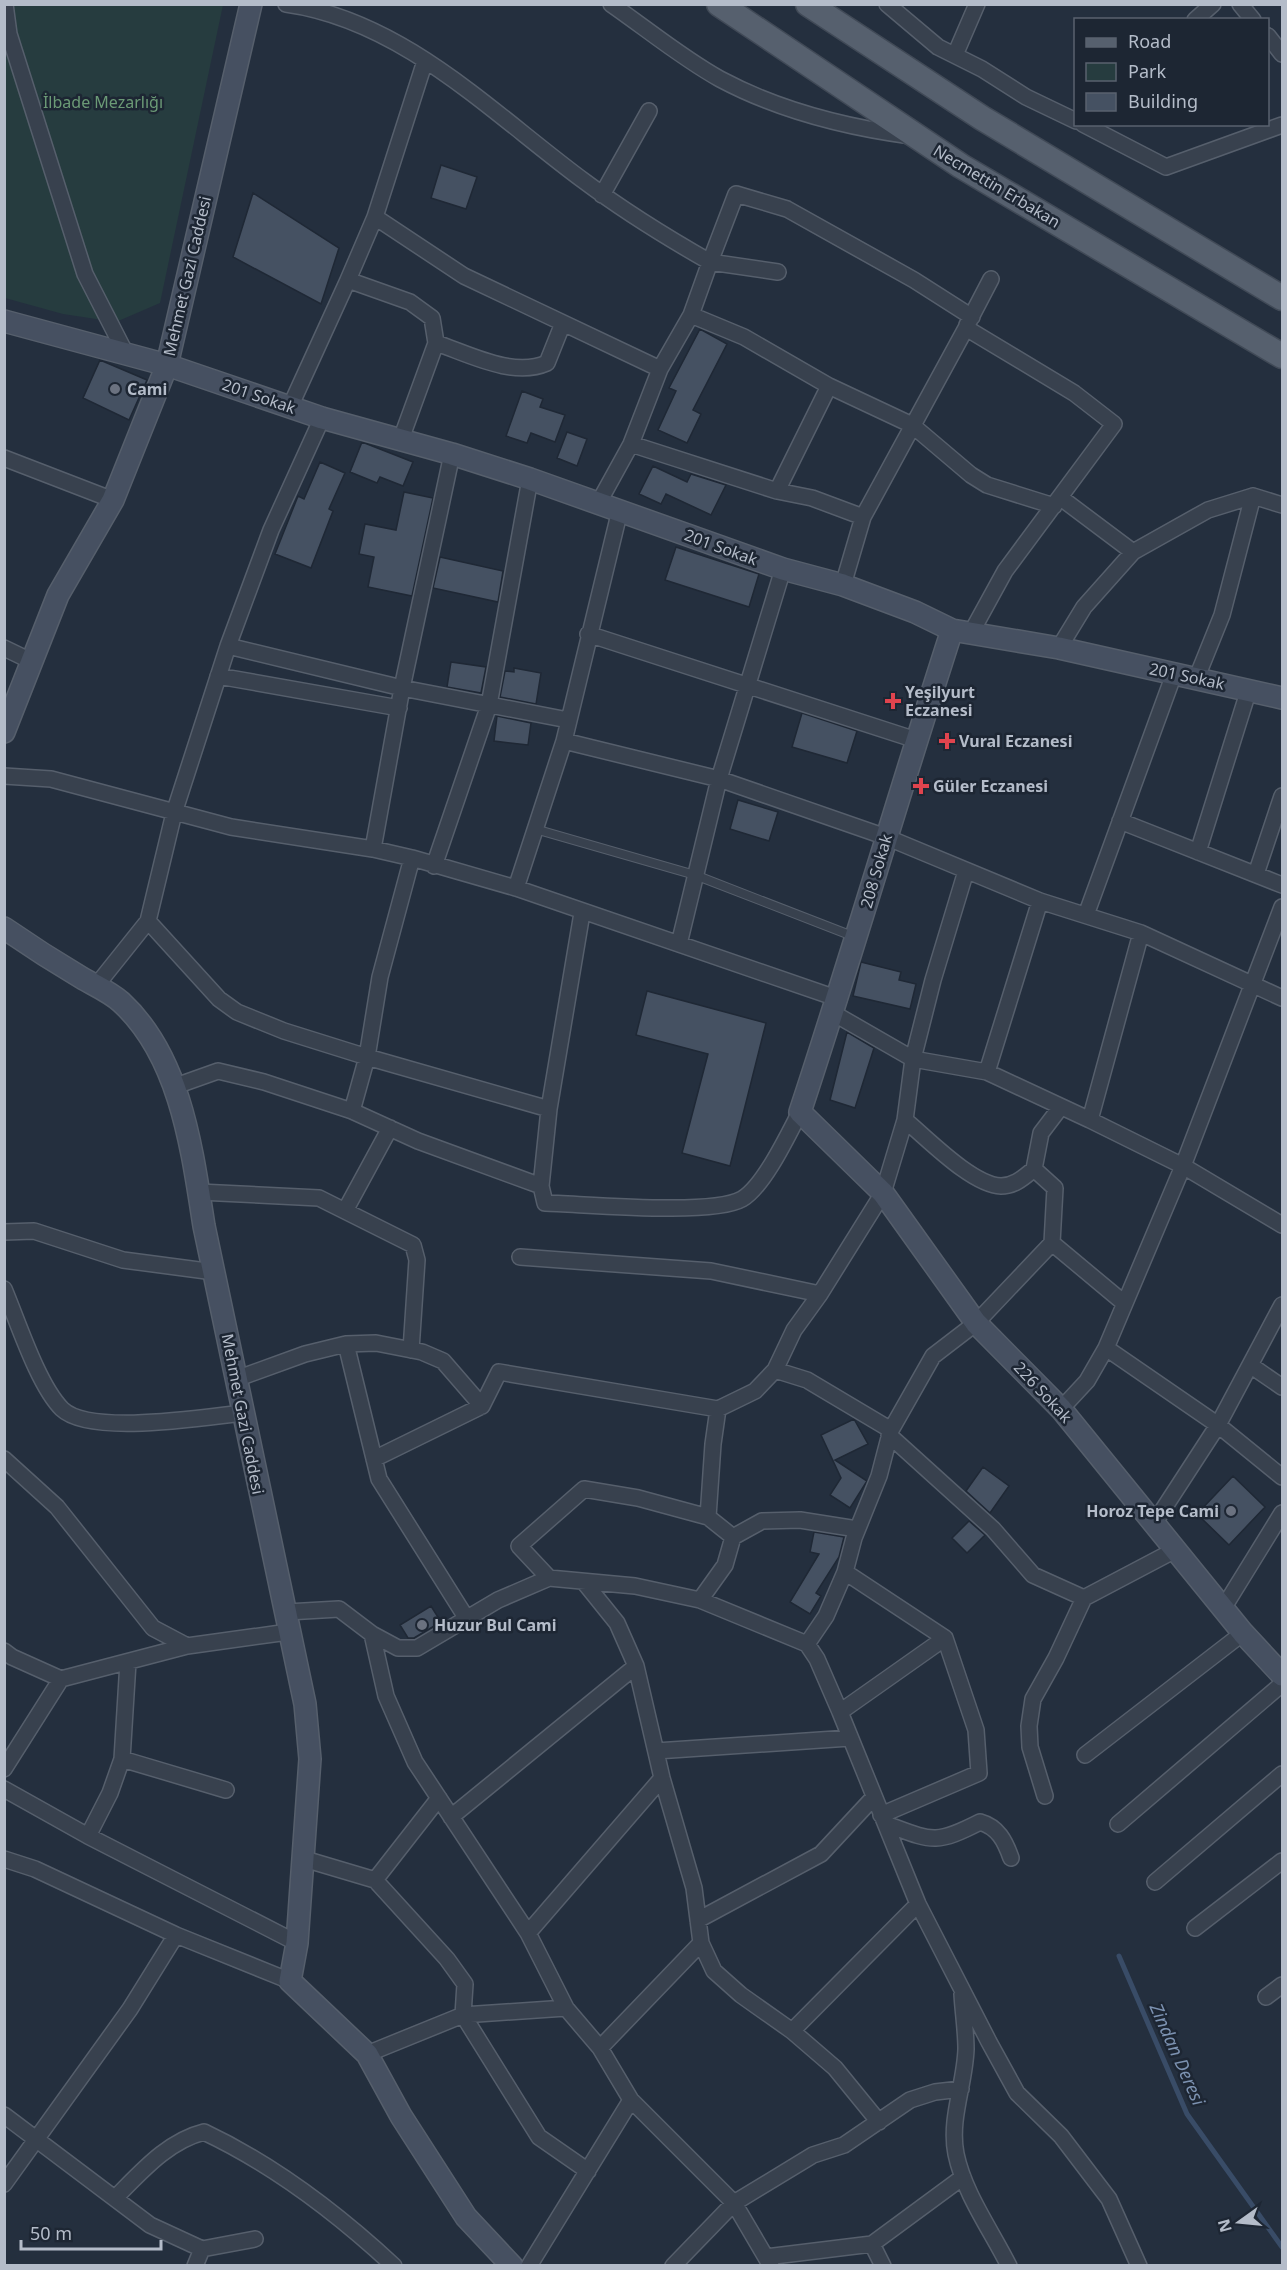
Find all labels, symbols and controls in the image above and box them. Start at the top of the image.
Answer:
legend [1074,18,1269,126]
text: Road [1128,29,1171,53]
text: Park [1128,59,1166,83]
text: Building [1128,89,1198,113]
park label: İlbade Mezarlığı [43,91,163,113]
street label: Necmettin Erbakan [929,139,1065,233]
street label: Mehmet Gazi Caddesi [158,194,216,358]
street label: 201 Sokak [219,373,299,419]
place label: Cami [127,378,167,400]
marker: Cami [108,382,122,396]
street label: 201 Sokak [681,524,761,571]
street label: 201 Sokak [1147,657,1227,695]
place label: Yeşilyurt Eczanesi [905,681,975,721]
marker: Yeşilyurt Eczanesi [886,694,900,708]
place label: Vural Eczanesi [959,730,1072,752]
marker: Vural Eczanesi [940,734,954,748]
place label: Güler Eczanesi [933,775,1048,797]
marker: Güler Eczanesi [914,779,928,793]
street label: 208 Sokak [855,831,897,911]
street label: Mehmet Gazi Caddesi [217,1332,269,1496]
street label: 226 Sokak [1009,1357,1077,1428]
place label: Horoz Tepe Cami [1086,1500,1219,1522]
marker: Horoz Tepe Cami [1224,1504,1238,1518]
place label: Huzur Bul Cami [434,1614,556,1636]
marker: Huzur Bul Cami [415,1618,429,1632]
water label: Zindan Deresi [1144,1998,1211,2109]
north arrow [1209,2192,1269,2252]
scale bar [21,2213,160,2251]
text: N [1212,2217,1237,2235]
text: 50 m [30,2221,72,2245]

